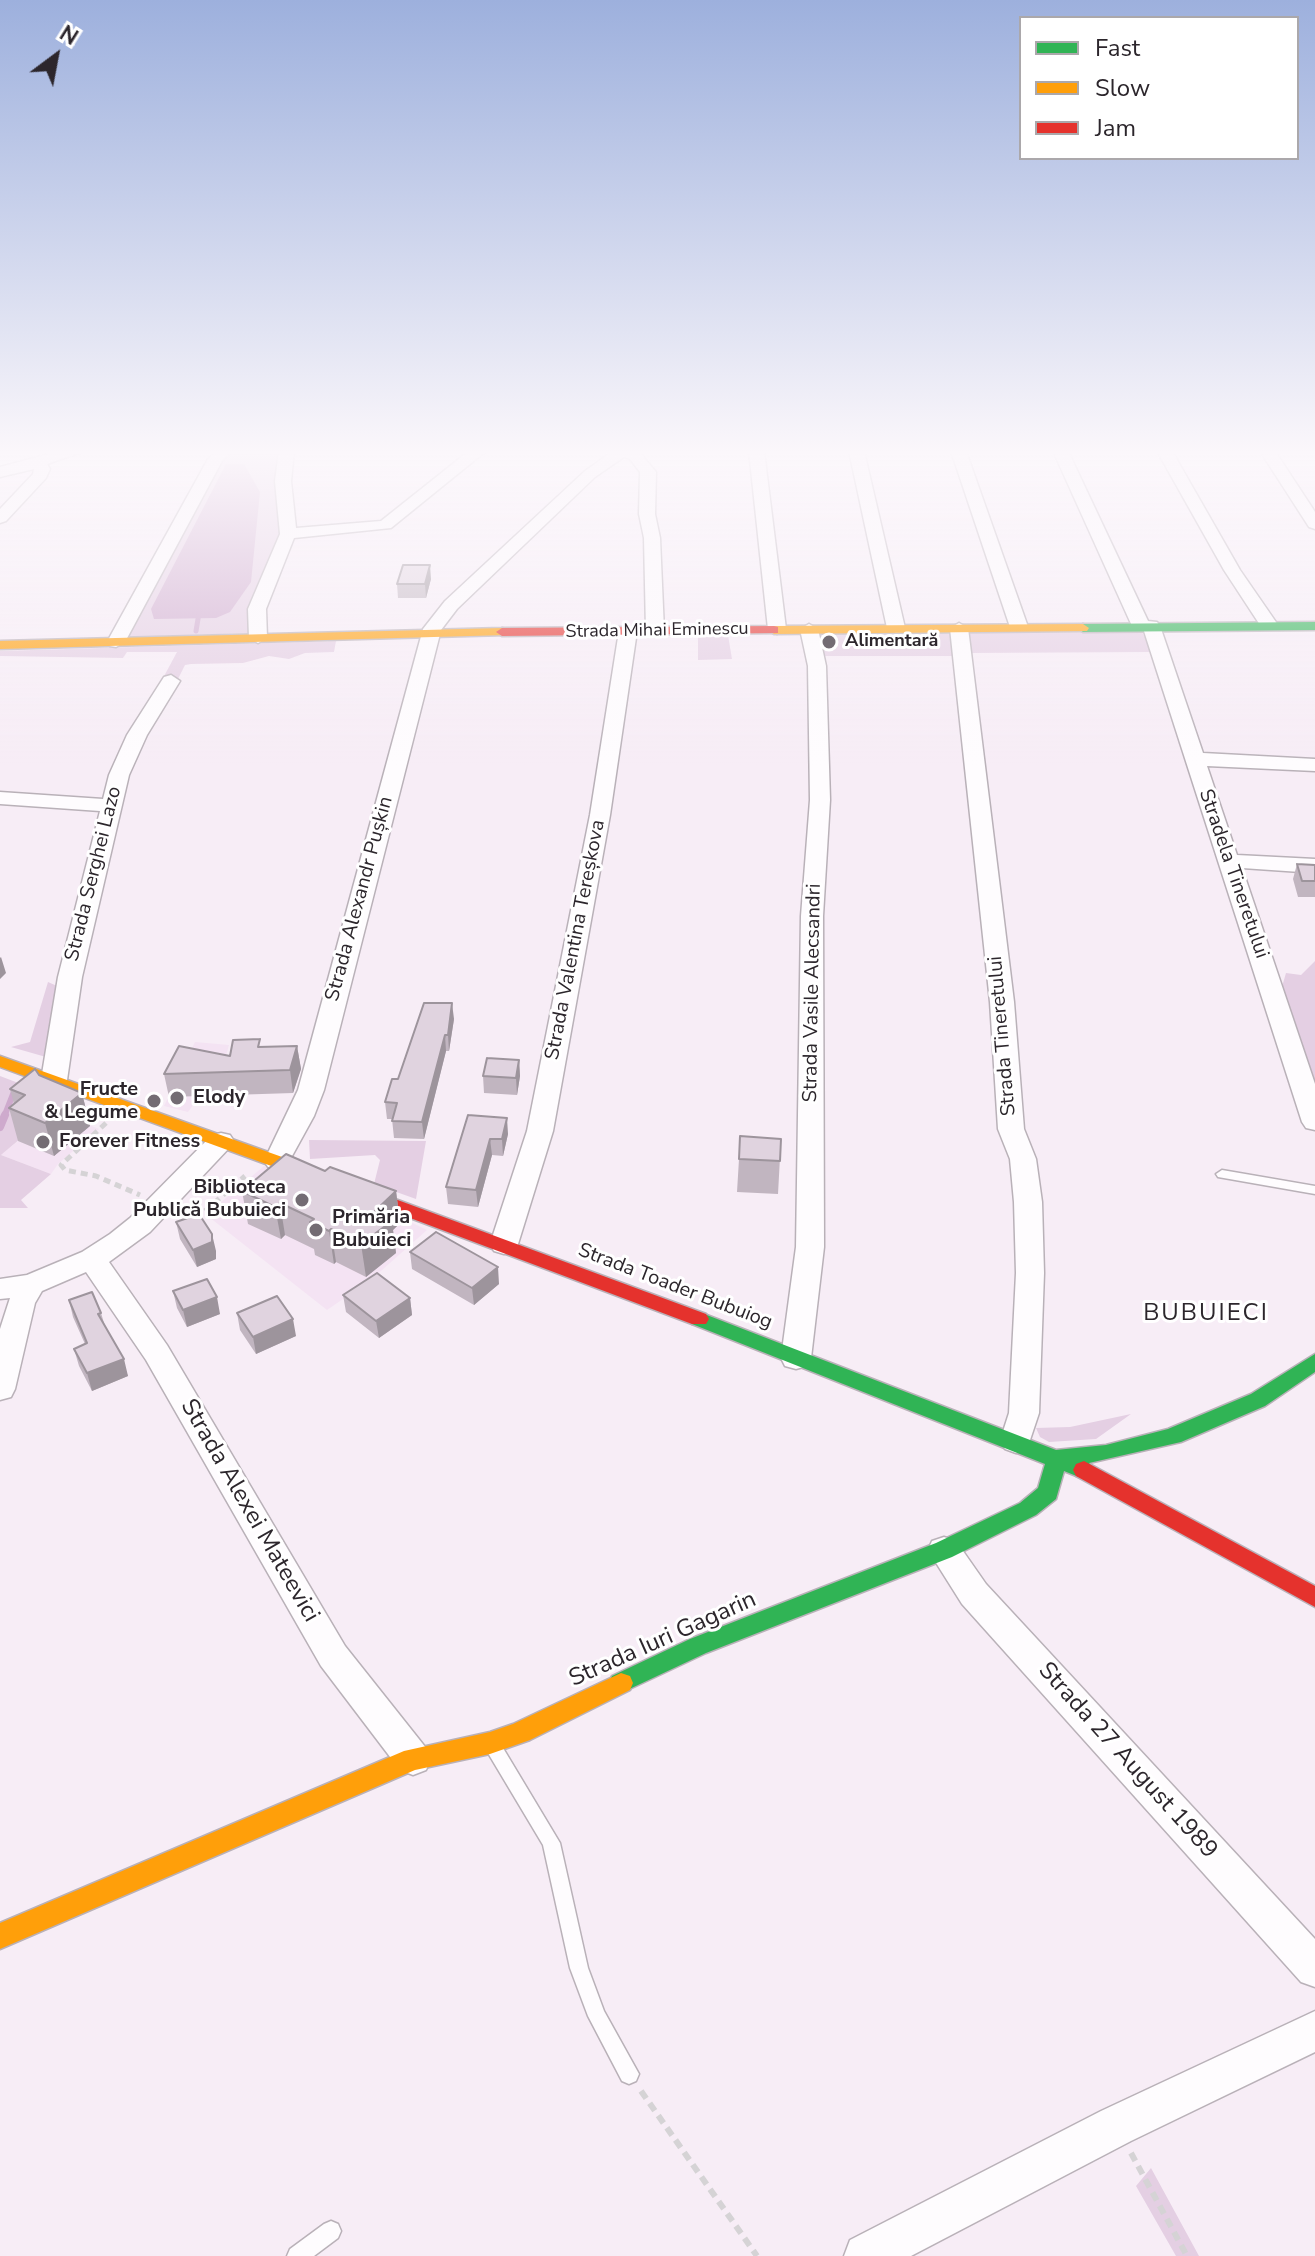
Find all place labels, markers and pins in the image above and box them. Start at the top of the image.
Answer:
place label: Alimentară [845,631,938,653]
marker: Alimentară [820,633,838,651]
place label: Fructe & Legume [44,1078,138,1125]
place label: Elody [193,1086,245,1110]
marker: Elody [168,1089,186,1107]
marker: Fructe & Legume [145,1092,163,1110]
place label: Forever Fitness [59,1130,200,1154]
marker: Forever Fitness [34,1133,52,1151]
place label: Biblioteca Publică Bubuieci [133,1176,286,1223]
marker: Biblioteca Publică Bubuieci [293,1191,311,1209]
place label: Primăria Bubuieci [332,1206,411,1253]
marker: Primăria Bubuieci [307,1221,325,1239]

